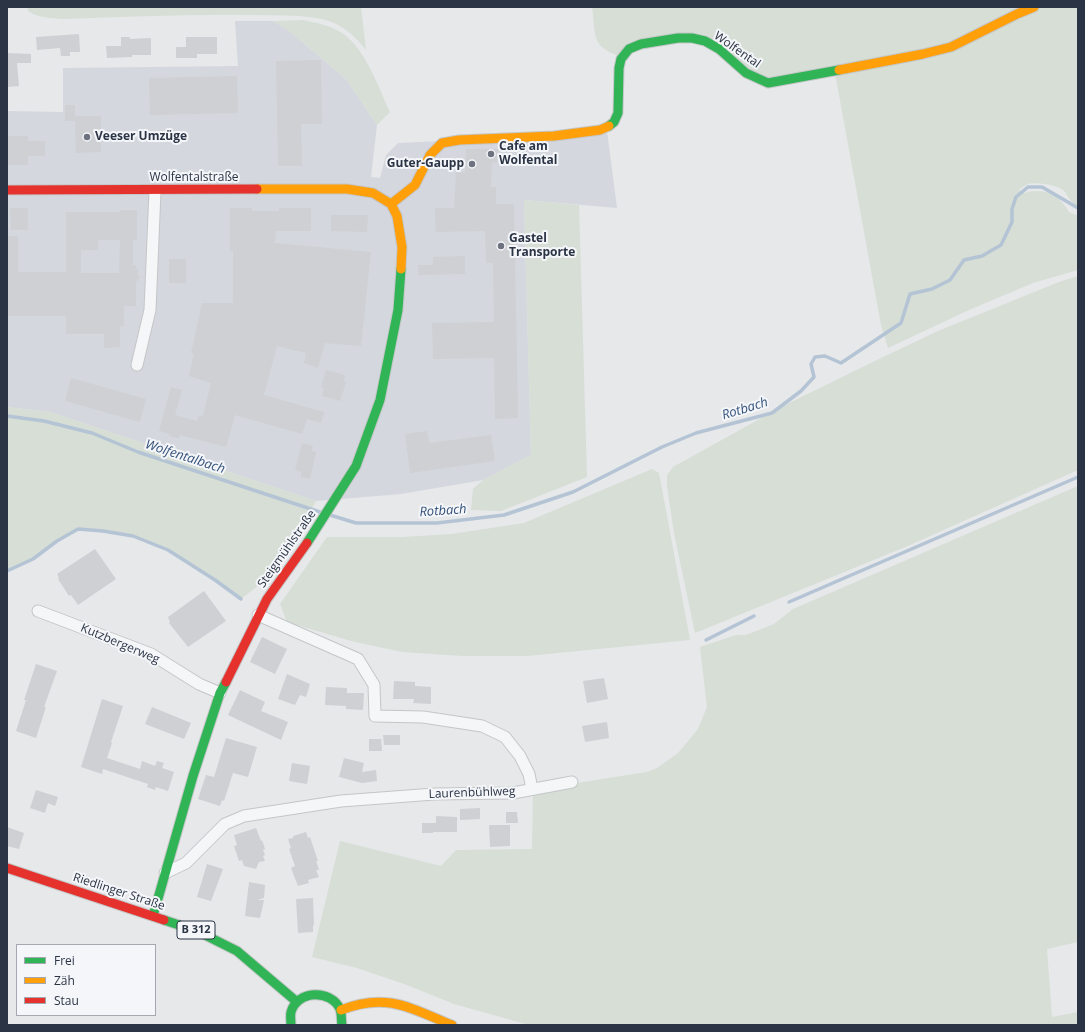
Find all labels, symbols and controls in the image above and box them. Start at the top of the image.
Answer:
street label: Wolfental [711,29,763,71]
place label: Veeser Umzüge [95,130,187,144]
marker: Veeser Umzüge [82,132,92,142]
place label: Cafe am Wolfental [499,140,557,168]
marker: Cafe am Wolfental [486,149,496,159]
place label: Guter-Gaupp [387,157,464,171]
marker: Guter-Gaupp [467,159,477,169]
street label: Wolfentalstraße [149,171,239,185]
place label: Gastel Transporte [509,232,575,260]
marker: Gastel Transporte [496,241,506,251]
water label: Rotbach [720,395,770,423]
water label: Wolfentalbach [143,437,227,477]
water label: Rotbach [419,502,467,520]
street label: Steigmühlstraße [255,507,319,591]
street label: Kutzbergerweg [78,621,162,667]
street label: Laurenbühlweg [428,784,516,802]
street label: Riedlinger Straße [71,870,167,914]
road number: B 312 [177,921,215,939]
legend [16,944,156,1016]
text: Frei [54,952,75,969]
text: Zäh [54,972,75,989]
text: Stau [54,992,79,1009]

